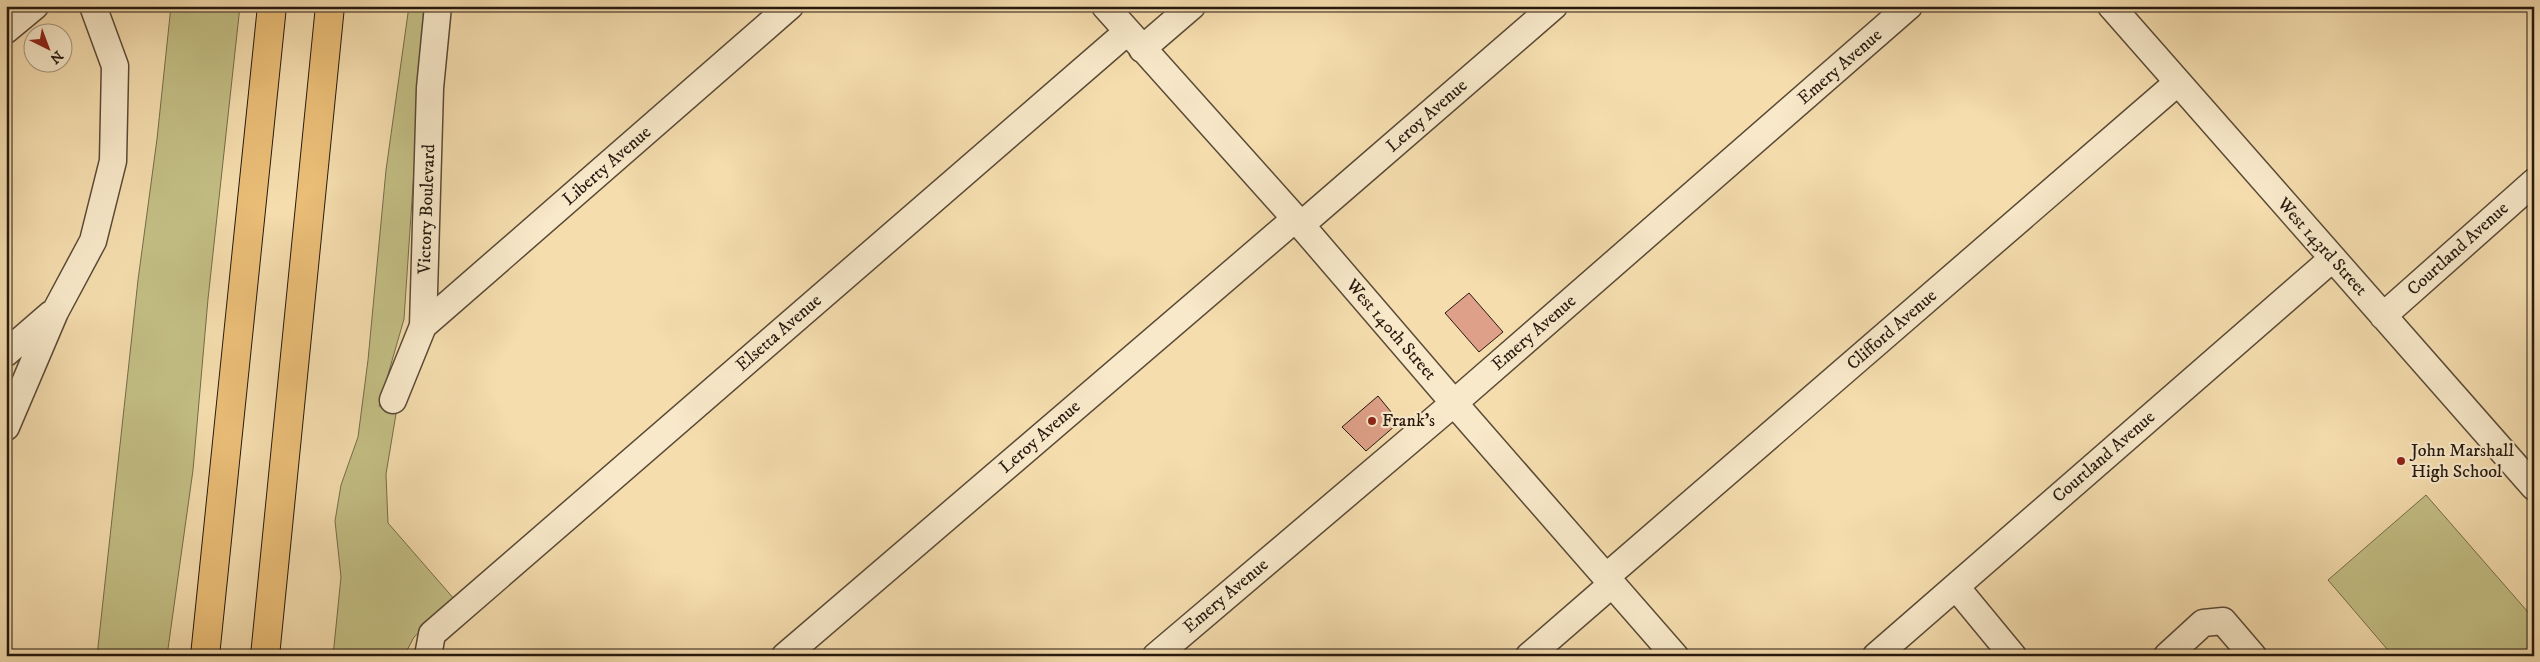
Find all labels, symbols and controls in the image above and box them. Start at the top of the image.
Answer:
north arrow [22,22,72,72]
street label: Emery Avenue [1793,24,1887,110]
text: N [45,46,66,68]
street label: Leroy Avenue [1382,75,1472,157]
street label: Liberty Avenue [558,122,656,210]
street label: Victory Boulevard [414,144,440,275]
street label: West 143rd Street [2272,193,2372,301]
street label: Courtland Avenue [2403,198,2513,300]
street label: West 140th Street [1340,274,1441,385]
street label: Clifford Avenue [1842,285,1942,375]
street label: Elsetta Avenue [732,290,826,376]
street label: Emery Avenue [1487,290,1581,376]
street label: Leroy Avenue [995,396,1085,478]
street label: Courtland Avenue [2048,406,2160,508]
place label: Frank's [1382,410,1435,432]
marker: Frank's [1366,415,1378,427]
place label: John Marshall High School [2409,440,2515,483]
marker: John Marshall High School [2395,455,2407,467]
street label: Emery Avenue [1179,554,1273,638]

